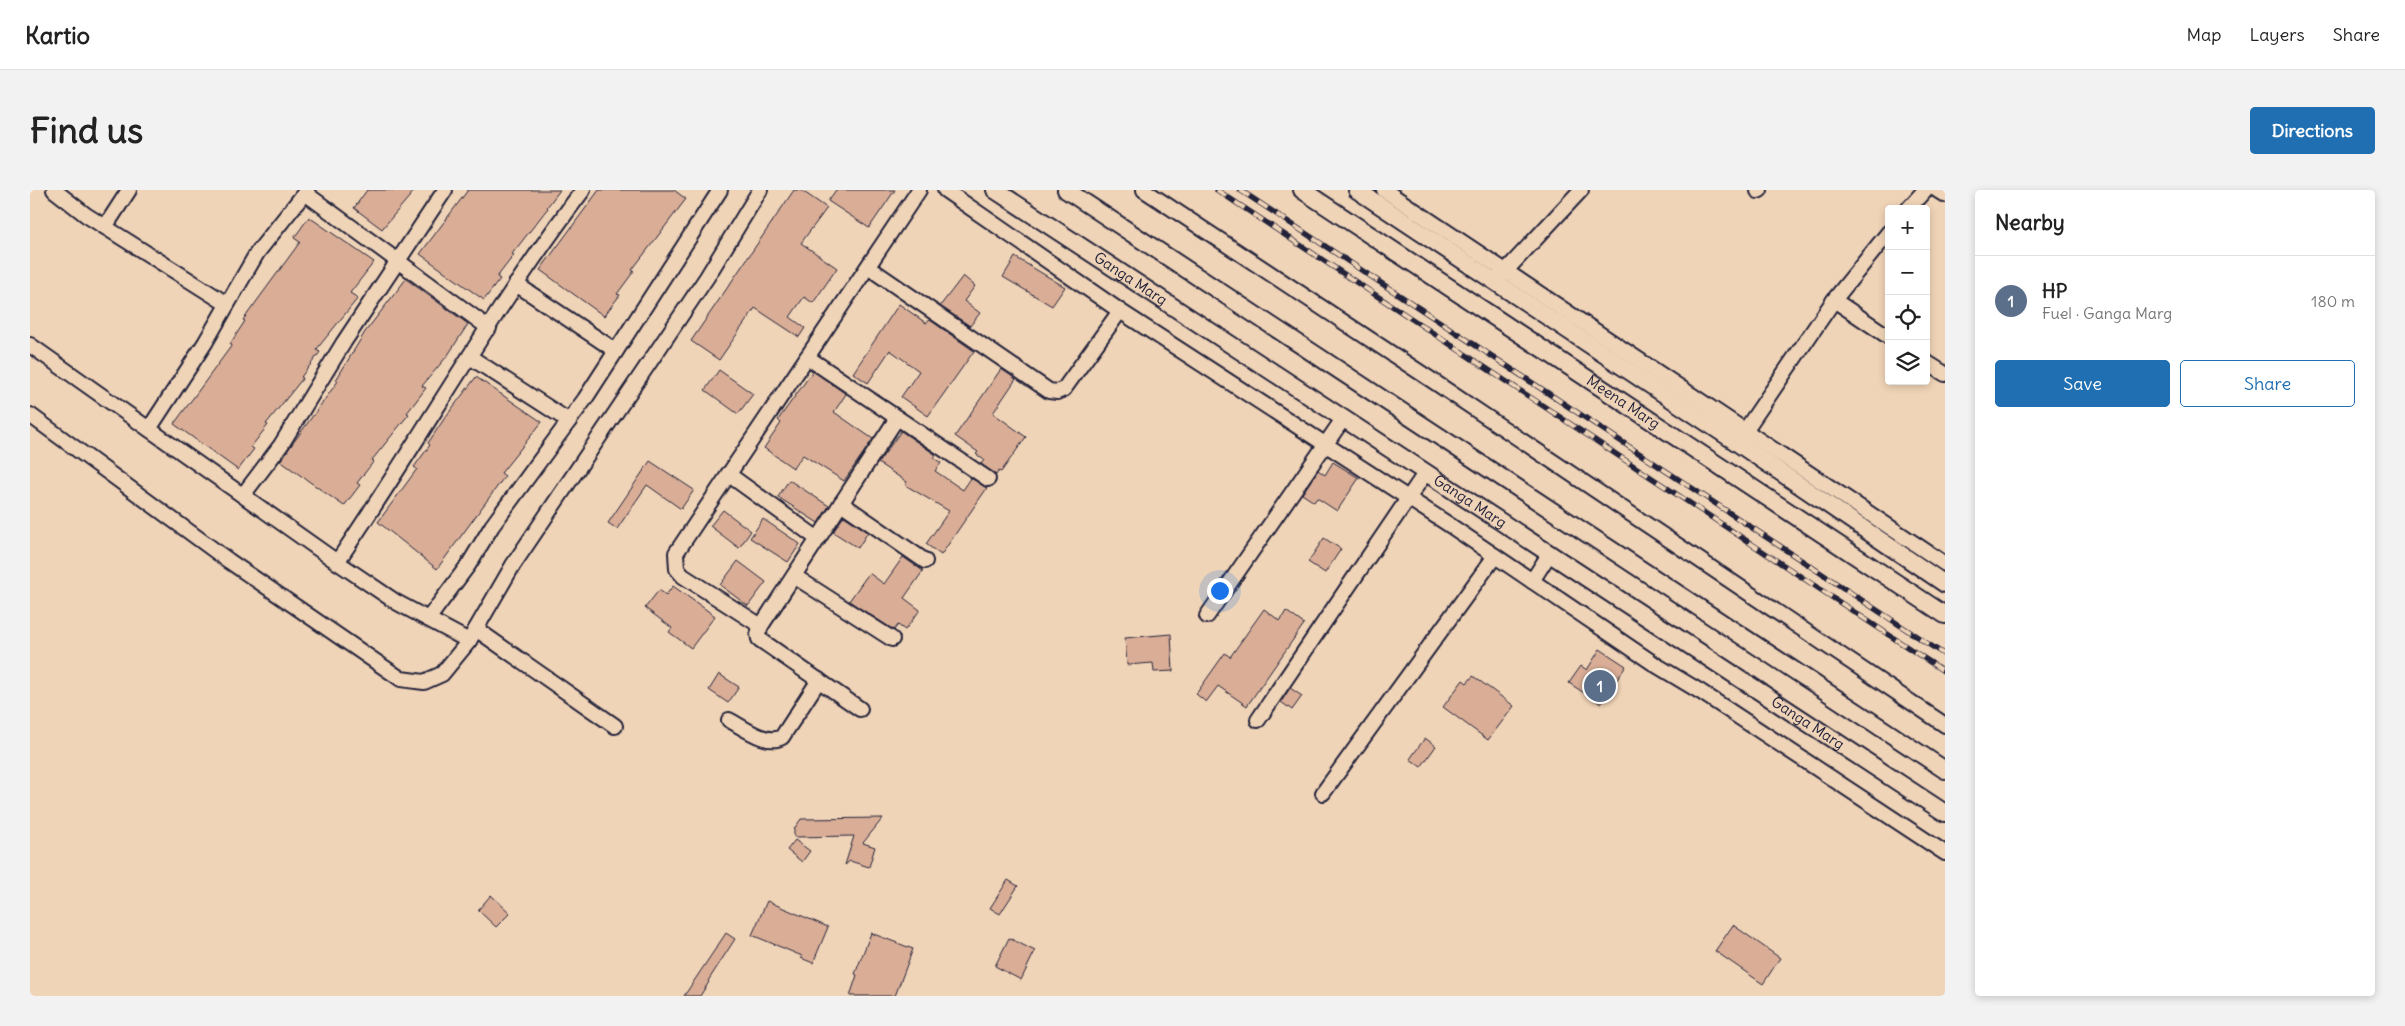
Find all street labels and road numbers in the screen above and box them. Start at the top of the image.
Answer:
street label: Ganga Marg [1091,248,1171,309]
street label: Meena Marg [1583,371,1664,433]
street label: Ganga Marg [1430,470,1510,532]
street label: Ganga Marg [1768,692,1848,753]

